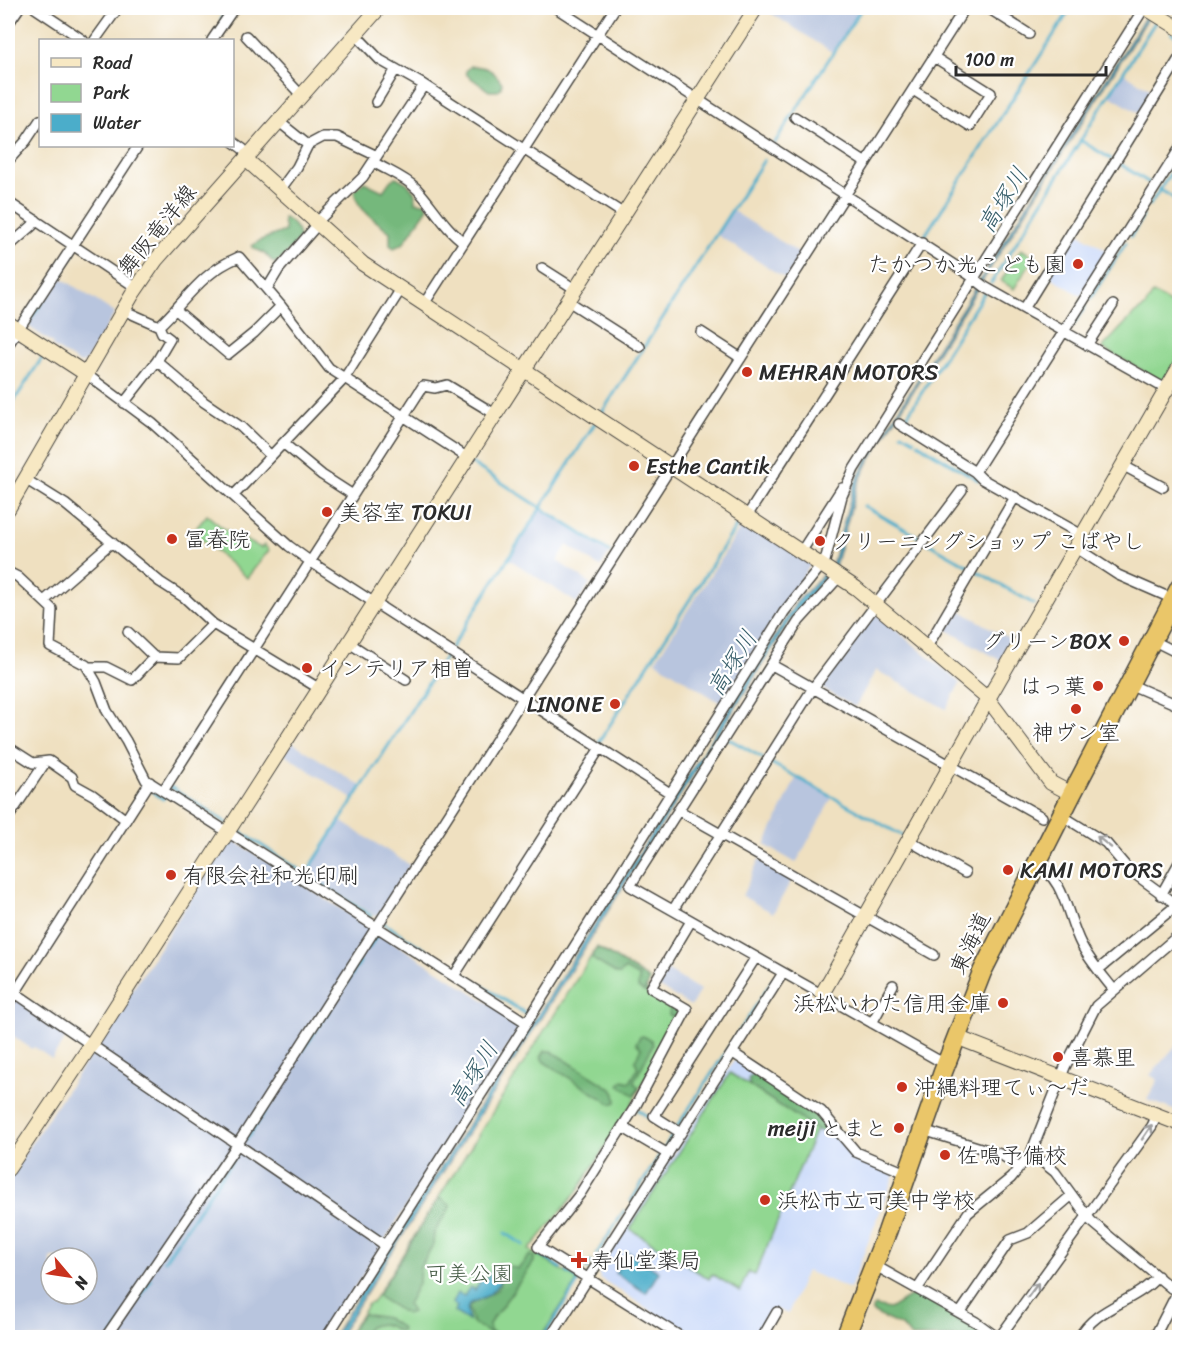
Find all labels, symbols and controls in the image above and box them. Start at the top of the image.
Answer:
legend [39,39,234,147]
scale bar [956,39,1106,77]
text: 100 m [965,44,1014,76]
text: Road [93,47,133,79]
text: Park [93,77,130,109]
text: Water [93,107,142,139]
water label: 高塚川 [966,158,1040,242]
street label: 舞阪竜洋線 [107,175,207,285]
place label: たかつか光こども園 [868,245,1066,284]
marker: たかつか光こども園 [1071,257,1085,271]
place label: MEHRAN MOTORS [759,353,939,392]
marker: MEHRAN MOTORS [740,365,754,379]
place label: Esthe Cantik [646,447,771,486]
marker: Esthe Cantik [627,459,641,473]
place label: 美容室 TOKUI [339,493,472,532]
marker: 美容室 TOKUI [320,505,334,519]
place label: 冨春院 [184,520,250,559]
place label: クリーニングショップ こばやし [832,522,1145,561]
marker: 冨春院 [165,532,179,546]
marker: クリーニングショップ こばやし [813,534,827,548]
water label: 高塚川 [695,621,769,705]
place label: グリーンBOX [983,622,1112,661]
marker: グリーンBOX [1117,634,1131,648]
place label: インテリア相曽 [319,649,474,688]
marker: インテリア相曽 [300,661,314,675]
place label: はっ葉 [1020,667,1086,706]
marker: はっ葉 [1091,679,1105,693]
place label: LINONE [527,685,605,724]
marker: LINONE [608,697,622,711]
marker: 神ヴン室 [1069,702,1083,716]
place label: 神ヴン室 [1032,713,1120,752]
one-way arrow [1096,836,1112,849]
place label: KAMI MOTORS [1020,851,1163,890]
place label: 有限会社和光印刷 [183,856,359,895]
marker: KAMI MOTORS [1001,863,1015,877]
marker: 有限会社和光印刷 [164,868,178,882]
street label: 東海道 [938,905,1002,981]
place label: 浜松いわた信用金庫 [793,984,991,1023]
marker: 浜松いわた信用金庫 [996,996,1010,1010]
water label: 高塚川 [436,1032,510,1116]
place label: 喜慕里 [1070,1038,1136,1077]
marker: 喜慕里 [1051,1050,1065,1064]
place label: 沖縄料理てぃ〜だ [914,1068,1090,1107]
marker: 沖縄料理てぃ〜だ [895,1080,909,1094]
place label: meiji とまと [768,1109,887,1148]
marker: meiji とまと [892,1121,906,1135]
one-way arrow [1141,1124,1154,1141]
place label: 佐鳴予備校 [957,1136,1067,1175]
marker: 佐鳴予備校 [938,1148,952,1162]
place label: 浜松市立可美中学校 [777,1181,975,1220]
marker: 浜松市立可美中学校 [758,1193,772,1207]
place label: 寿仙堂薬局 [591,1241,701,1280]
north arrow [39,1246,99,1306]
marker: 寿仙堂薬局 [572,1253,586,1267]
park label: 可美公園 [425,1254,513,1293]
text: N [66,1270,98,1296]
one-way arrow [1027,1283,1039,1299]

